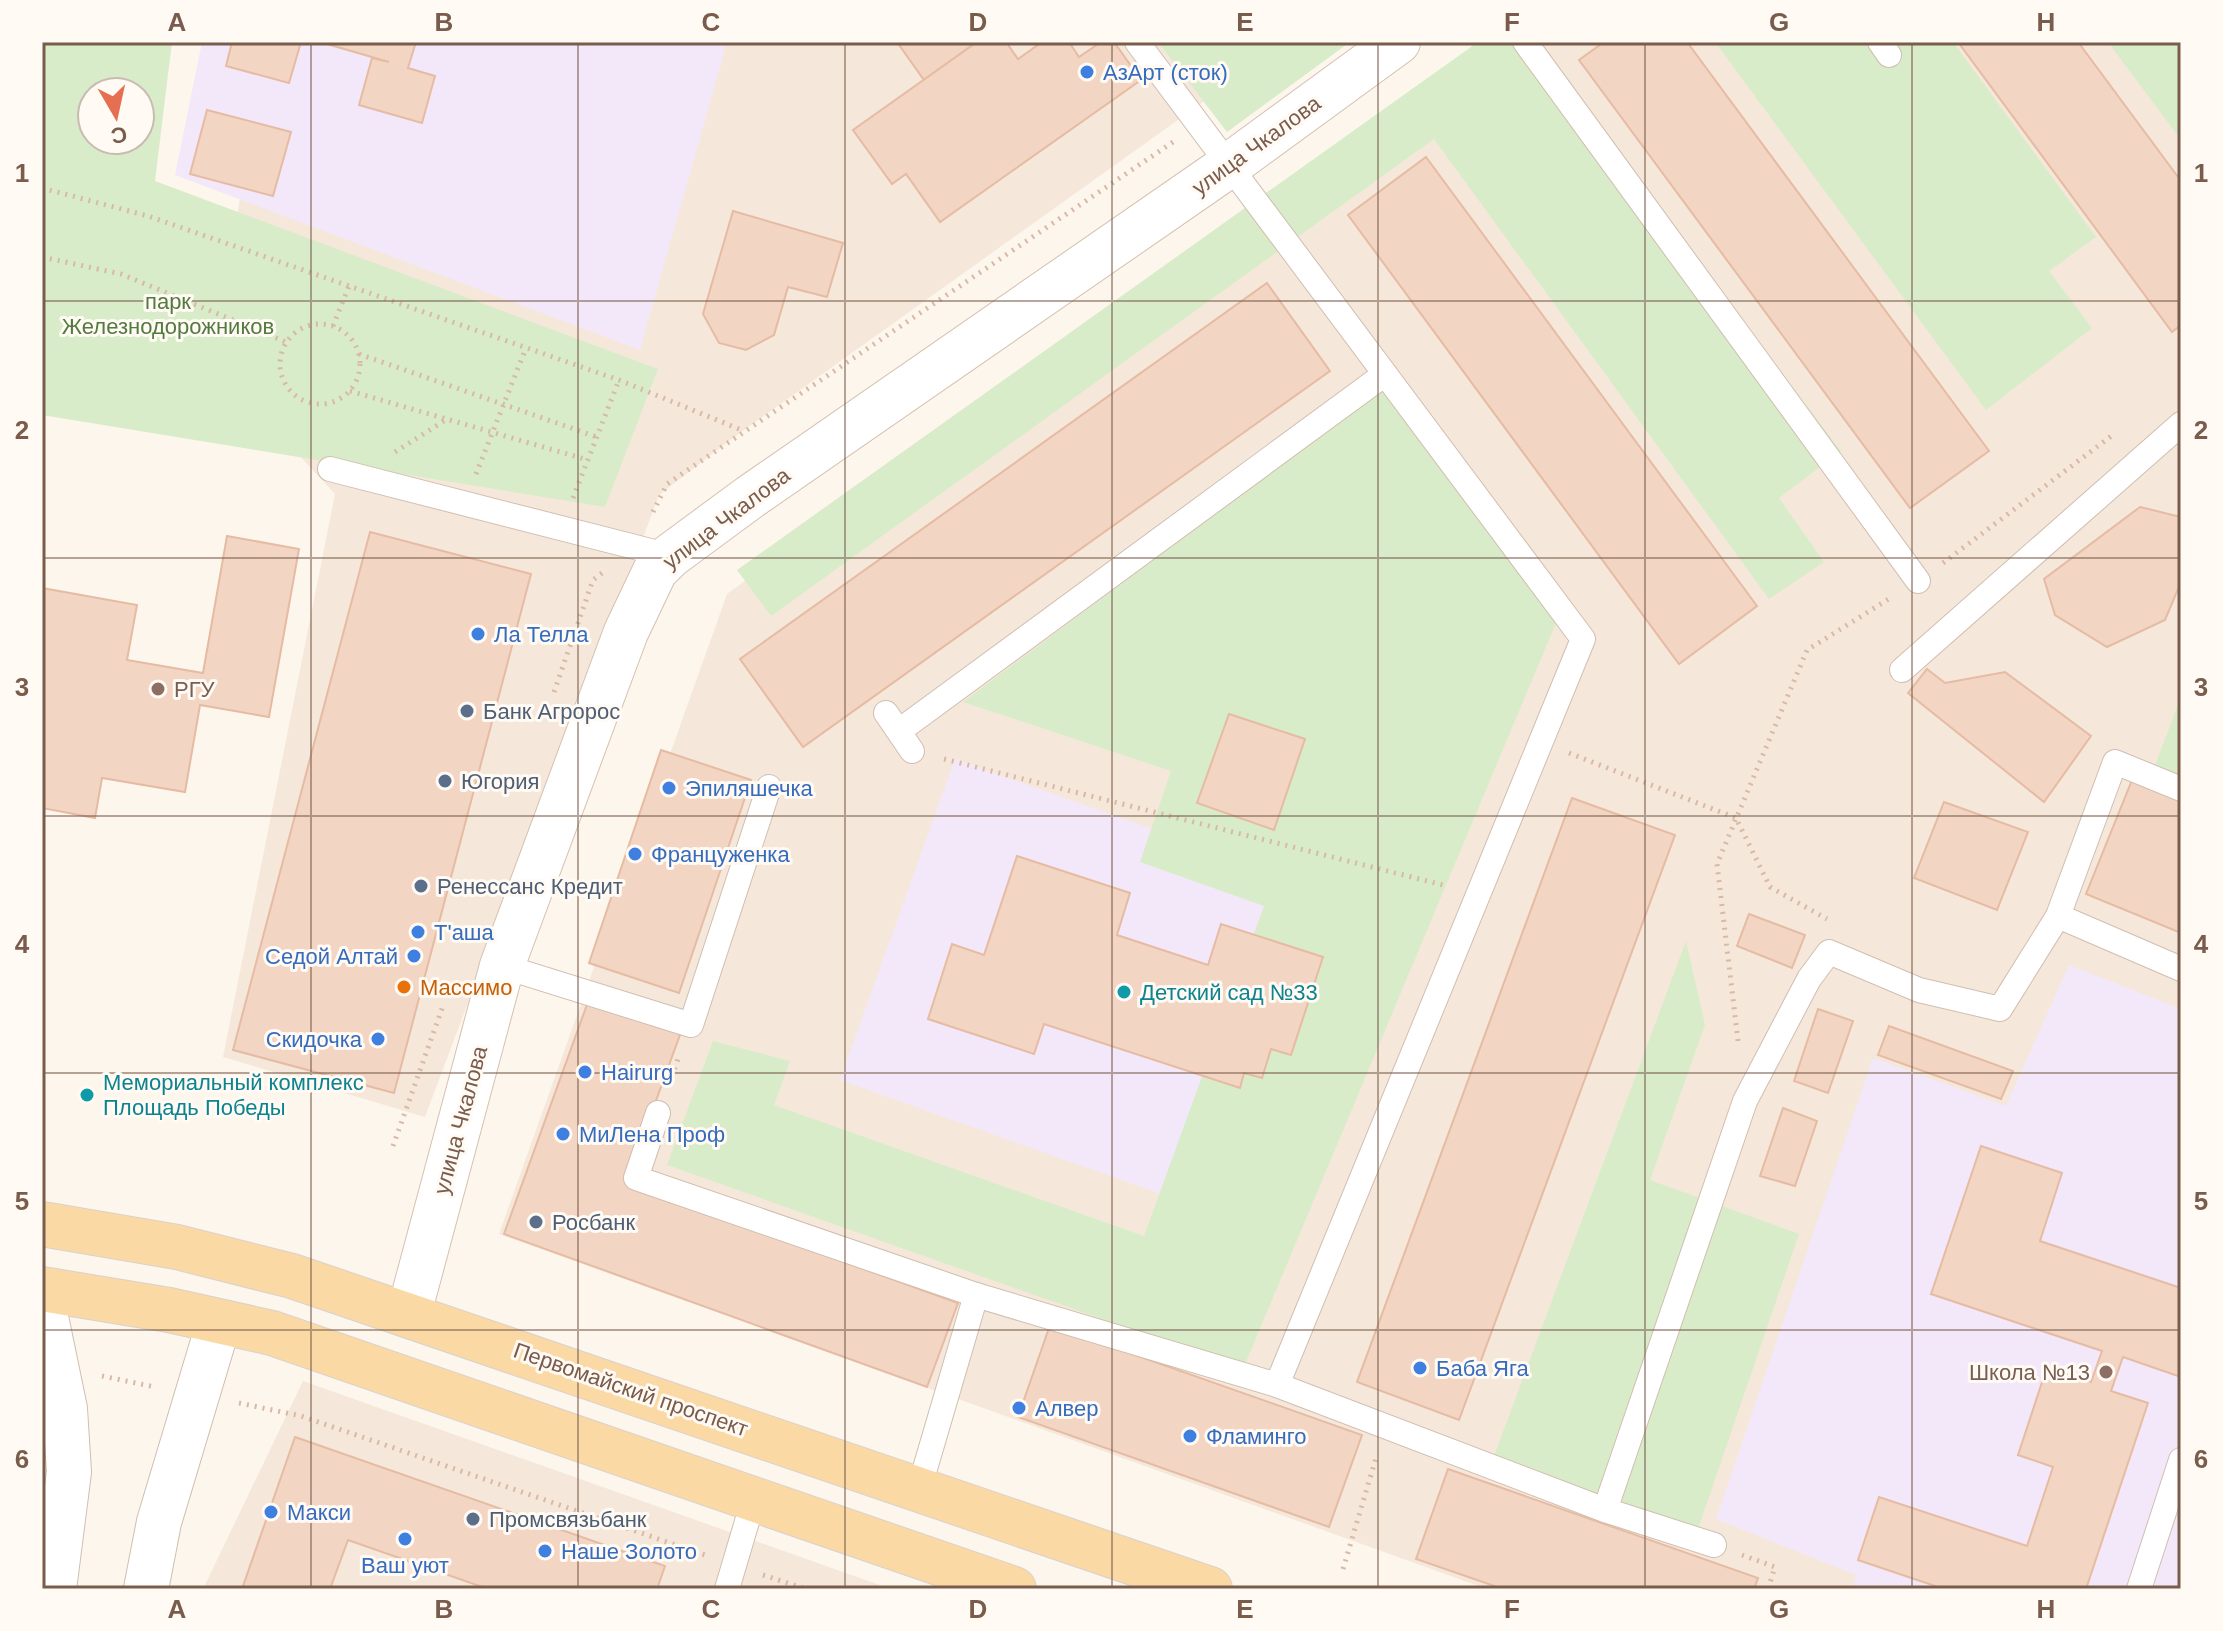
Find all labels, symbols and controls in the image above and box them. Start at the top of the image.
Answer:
text: A [168,7,187,37]
text: B [435,7,453,37]
text: C [702,7,721,37]
text: D [969,7,987,37]
text: E [1236,7,1254,37]
text: F [1504,7,1520,37]
text: G [1769,7,1789,37]
text: H [2037,7,2055,37]
place label: АзАрт (сток) [1103,60,1228,85]
marker: АзАрт (сток) [1078,63,1096,81]
north arrow [76,76,156,156]
street label: улица Чкалова [1187,90,1326,200]
text: С [109,122,129,149]
text: 1 [15,158,29,188]
text: 1 [2194,158,2208,188]
park label: парк Железнодорожников [62,289,274,339]
text: 2 [15,415,29,445]
text: 2 [2194,415,2208,445]
street label: улица Чкалова [658,462,795,574]
place label: Ла Телла [494,622,589,647]
marker: Ла Телла [469,625,487,643]
text: 3 [15,672,29,702]
text: 3 [2194,672,2208,702]
place label: РГУ [174,677,216,702]
marker: РГУ [149,680,167,698]
place label: Банк Агророс [483,699,620,724]
marker: Банк Агророс [458,702,476,720]
place label: Югория [461,769,539,794]
marker: Югория [436,772,454,790]
place label: Эпиляшечка [685,776,813,801]
marker: Эпиляшечка [660,779,678,797]
place label: Француженка [651,842,790,867]
marker: Француженка [626,845,644,863]
place label: Ренессанс Кредит [437,874,623,899]
marker: Ренессанс Кредит [412,877,430,895]
place label: Т'аша [434,920,495,945]
marker: Т'аша [409,923,427,941]
text: 4 [15,929,30,959]
text: 4 [2194,929,2209,959]
place label: Седой Алтай [265,944,398,969]
marker: Седой Алтай [405,947,423,965]
place label: Массимо [420,975,512,1000]
marker: Массимо [395,978,413,996]
place label: Детский сад №33 [1140,980,1318,1005]
marker: Детский сад №33 [1115,983,1133,1001]
place label: Скидочка [266,1027,363,1052]
marker: Скидочка [369,1030,387,1048]
street label: улица Чкалова [429,1042,493,1197]
place label: Hairurg [601,1060,673,1085]
marker: Hairurg [576,1063,594,1081]
place label: Мемориальный комплекс Площадь Победы [103,1070,364,1120]
marker: Мемориальный комплекс Площадь Победы [78,1086,96,1104]
place label: МиЛена Проф [579,1122,725,1147]
marker: МиЛена Проф [554,1125,572,1143]
text: 5 [15,1186,29,1216]
text: 5 [2194,1186,2208,1216]
place label: Росбанк [552,1210,635,1235]
marker: Росбанк [527,1213,545,1231]
street label: Первомайский проспект [510,1338,751,1441]
place label: Баба Яга [1436,1356,1530,1381]
marker: Баба Яга [1411,1359,1429,1377]
place label: Школа №13 [1969,1360,2090,1385]
marker: Школа №13 [2097,1363,2115,1381]
place label: Алвер [1035,1396,1098,1421]
marker: Алвер [1010,1399,1028,1417]
place label: Фламинго [1206,1424,1306,1449]
marker: Фламинго [1181,1427,1199,1445]
text: 6 [15,1444,29,1474]
text: 6 [2194,1444,2208,1474]
place label: Макси [287,1500,351,1525]
marker: Макси [262,1503,280,1521]
place label: Промсвязьбанк [489,1507,647,1532]
marker: Промсвязьбанк [464,1510,482,1528]
marker: Ваш уют [396,1530,414,1548]
place label: Наше Золото [561,1539,697,1564]
marker: Наше Золото [536,1542,554,1560]
place label: Ваш уют [361,1553,449,1578]
text: A [168,1594,187,1624]
text: B [435,1594,453,1624]
text: C [702,1594,721,1624]
text: D [969,1594,987,1624]
text: E [1236,1594,1254,1624]
text: F [1504,1594,1520,1624]
text: G [1769,1594,1789,1624]
text: H [2037,1594,2055,1624]

